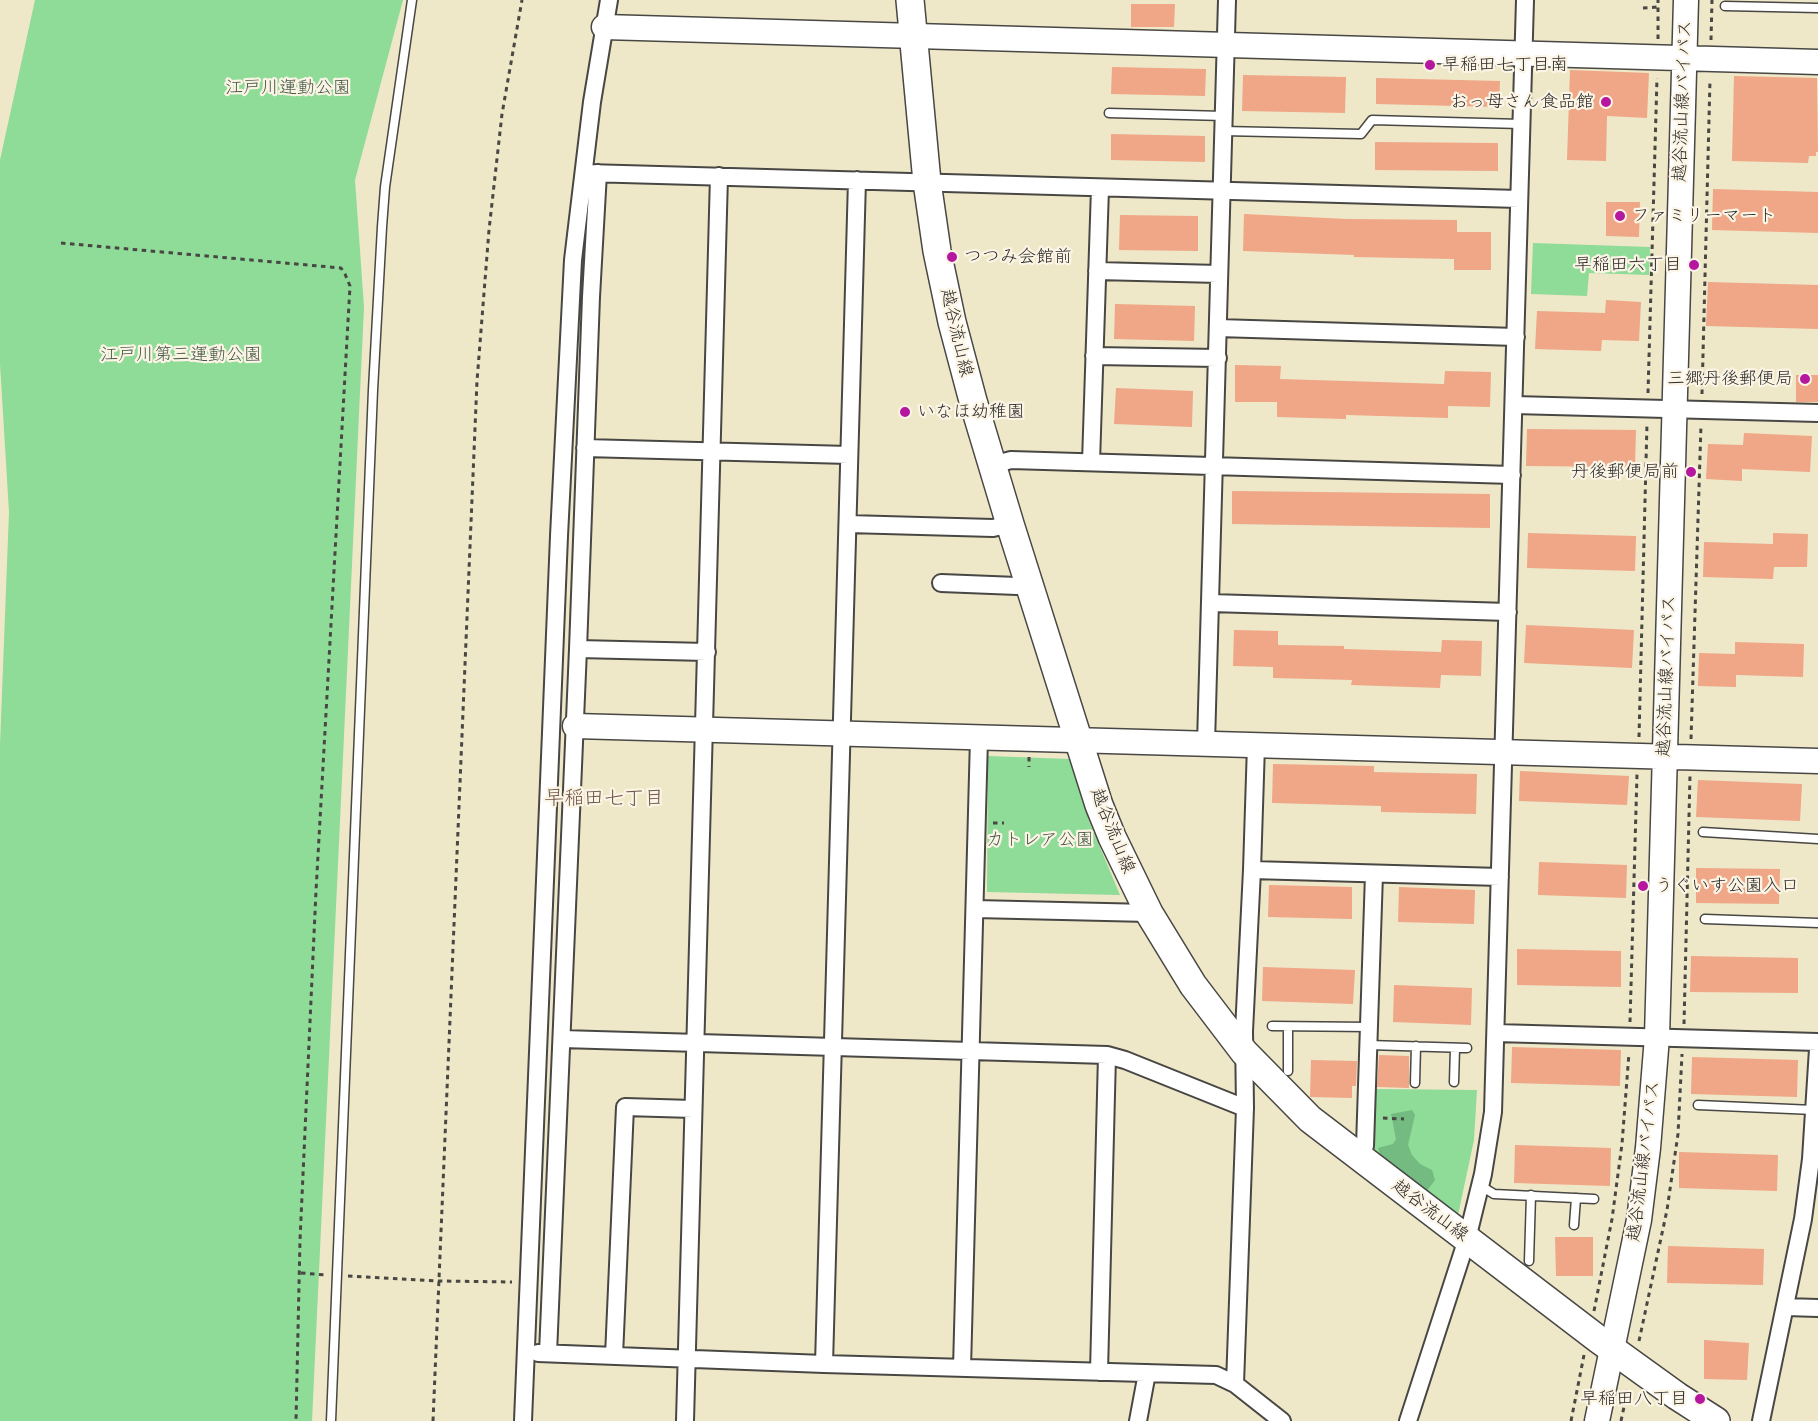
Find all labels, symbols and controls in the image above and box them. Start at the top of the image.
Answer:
street label: 越谷流山線バイパス [1669,20,1697,182]
place label: 早稲田七丁目南 [1442,54,1568,76]
marker: 早稲田七丁目南 [1423,58,1437,72]
park label: 江戸川運動公園 [225,77,351,99]
place label: おっ母さん食品館 [1450,91,1594,113]
marker: おっ母さん食品館 [1599,95,1613,109]
place label: ファミリーマート [1632,205,1776,227]
marker: ファミリーマート [1613,209,1627,223]
place label: つつみ会館前 [964,246,1072,268]
marker: つつみ会館前 [945,250,959,264]
place label: 早稲田六丁目 [1574,254,1682,276]
marker: 早稲田六丁目 [1687,258,1701,272]
street label: 越谷流山線 [935,287,977,379]
park label: 江戸川第三運動公園 [100,344,262,366]
place label: 三郷丹後郵便局 [1667,368,1793,390]
marker: 三郷丹後郵便局 [1798,372,1812,386]
place label: いなほ幼稚園 [917,401,1025,423]
marker: いなほ幼稚園 [898,405,912,419]
place label: 丹後郵便局前 [1571,461,1679,483]
marker: 丹後郵便局前 [1684,465,1698,479]
street label: 越谷流山線バイパス [1653,595,1681,757]
street label: 越谷流山線 [1085,785,1139,877]
district label: 早稲田七丁目 [544,787,664,811]
park label: カトレア公園 [986,829,1094,851]
place label: うぐいす公園入口 [1655,875,1799,897]
marker: うぐいす公園入口 [1636,879,1650,893]
street label: 越谷流山線バイパス [1623,1079,1665,1243]
street label: 越谷流山線 [1388,1175,1472,1247]
place label: 早稲田八丁目 [1580,1388,1688,1410]
marker: 早稲田八丁目 [1693,1392,1707,1406]

